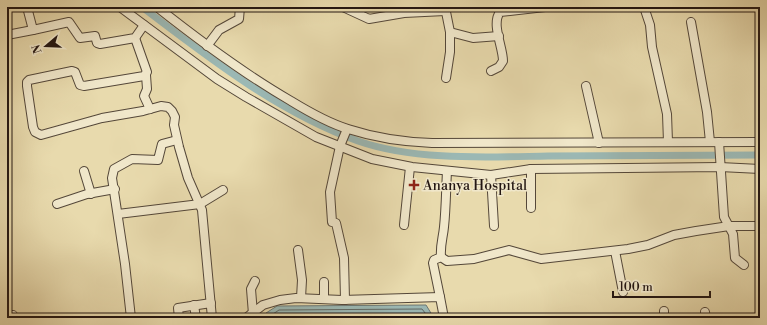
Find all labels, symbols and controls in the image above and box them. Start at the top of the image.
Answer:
north arrow [26,26,66,66]
text: N [29,42,46,55]
place label: Ananya Hospital [422,177,527,195]
marker: Ananya Hospital [408,179,420,191]
scale bar [613,273,710,299]
text: 100 m [619,280,653,295]

